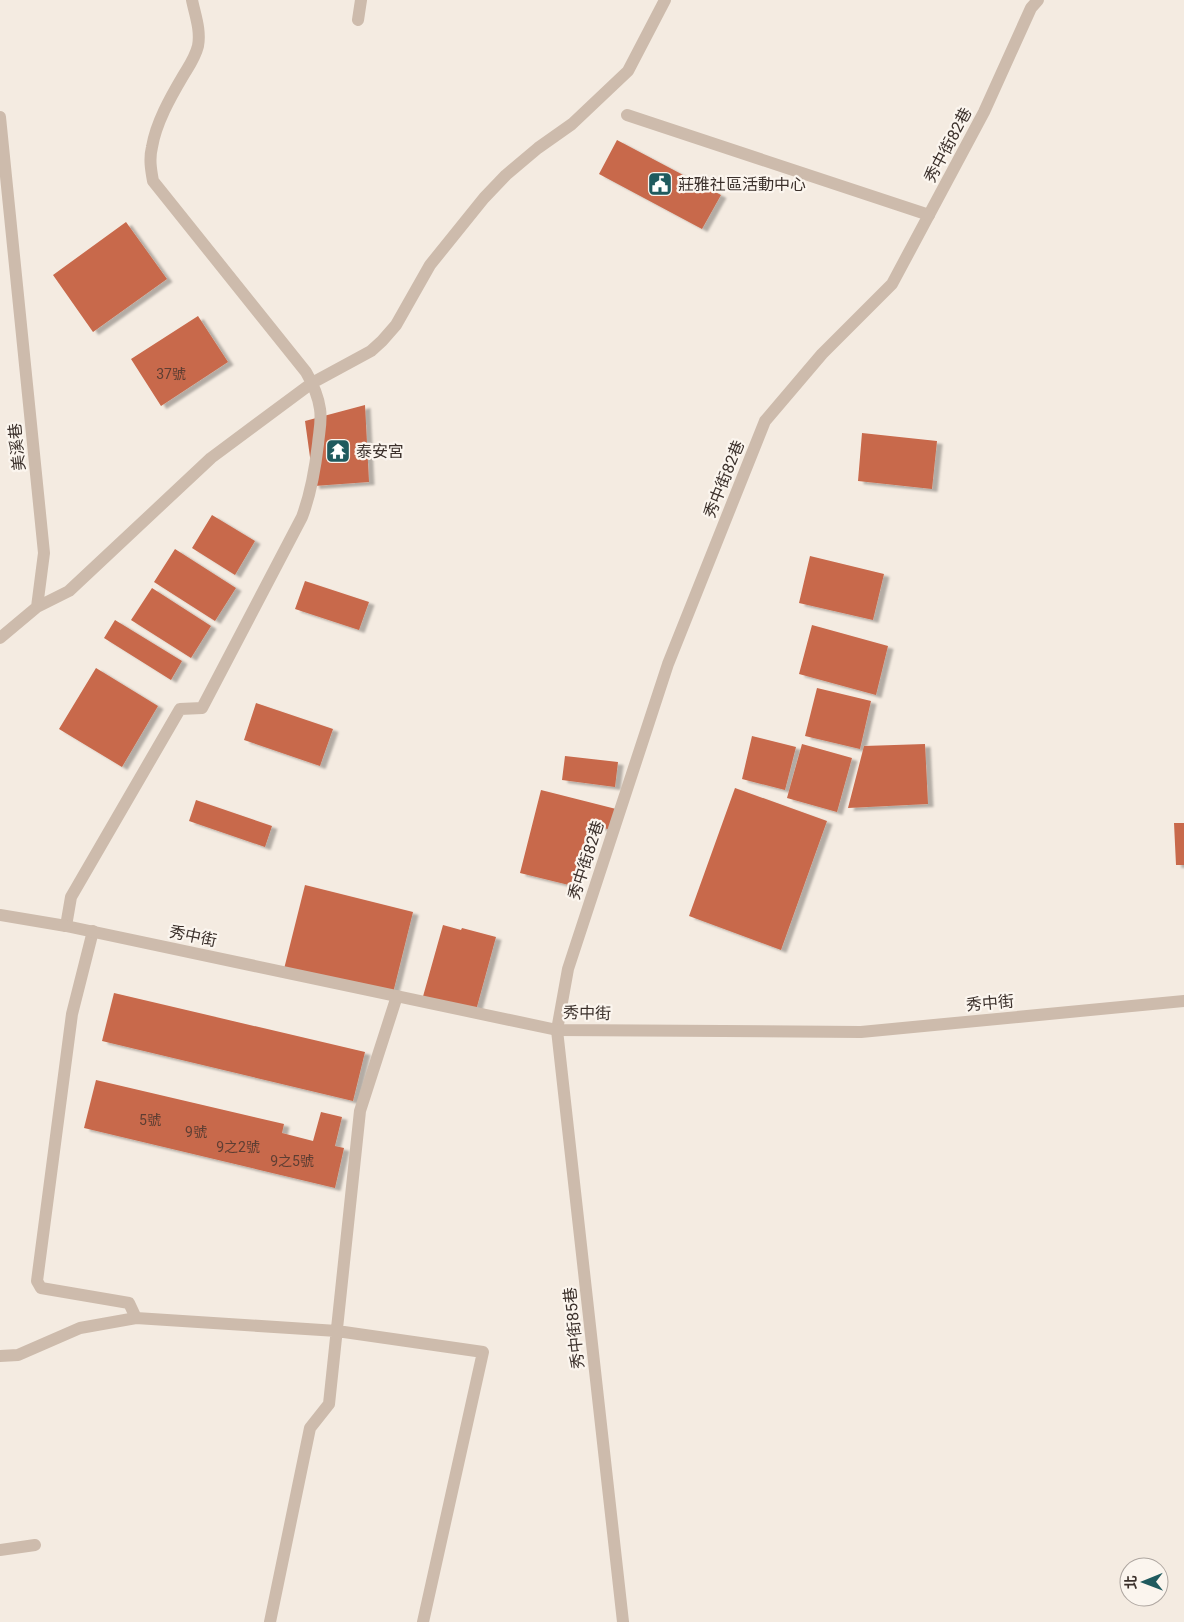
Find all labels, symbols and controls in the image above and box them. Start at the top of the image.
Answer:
street label: 秀中街82巷 [920,104,976,186]
public building icon: 莊雅社區活動中心 [647,171,673,197]
place label: 莊雅社區活動中心 [678,175,806,194]
house number: 37號 [156,366,186,382]
street label: 美溪巷 [5,422,29,472]
street label: 秀中街82巷 [700,437,748,521]
temple icon: 泰安宮 [325,438,351,464]
place label: 泰安宮 [356,442,404,461]
street label: 秀中街82巷 [564,818,608,902]
street label: 秀中街 [168,922,218,950]
street label: 秀中街 [965,991,1015,1015]
street label: 秀中街 [563,1003,611,1023]
house number: 5號 [139,1112,161,1128]
house number: 9號 [185,1124,207,1140]
house number: 9之2號 [216,1139,260,1155]
house number: 9之5號 [270,1153,314,1169]
street label: 秀中街85巷 [560,1286,588,1370]
north arrow [1119,1557,1169,1607]
text: 北 [1123,1575,1139,1589]

